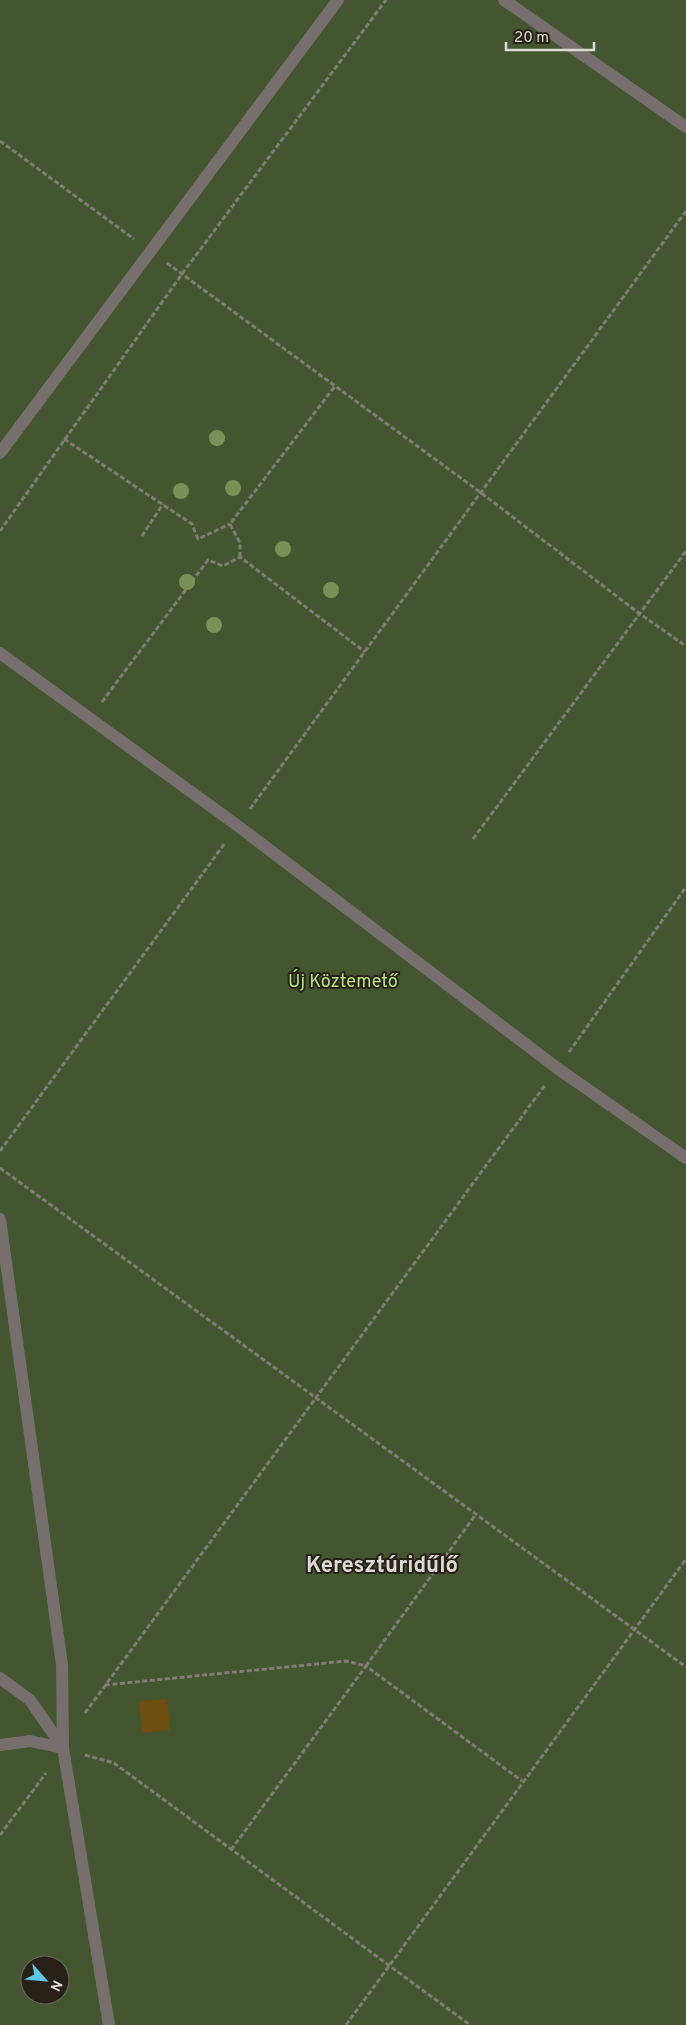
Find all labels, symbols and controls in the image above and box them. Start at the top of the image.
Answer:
scale bar [506,20,594,52]
text: 20 m [514,29,549,48]
park label: Új Köztemető [288,969,399,994]
district label: Keresztúridűlő [306,1553,460,1580]
north arrow [20,1955,70,2005]
text: N [45,1977,65,1994]

